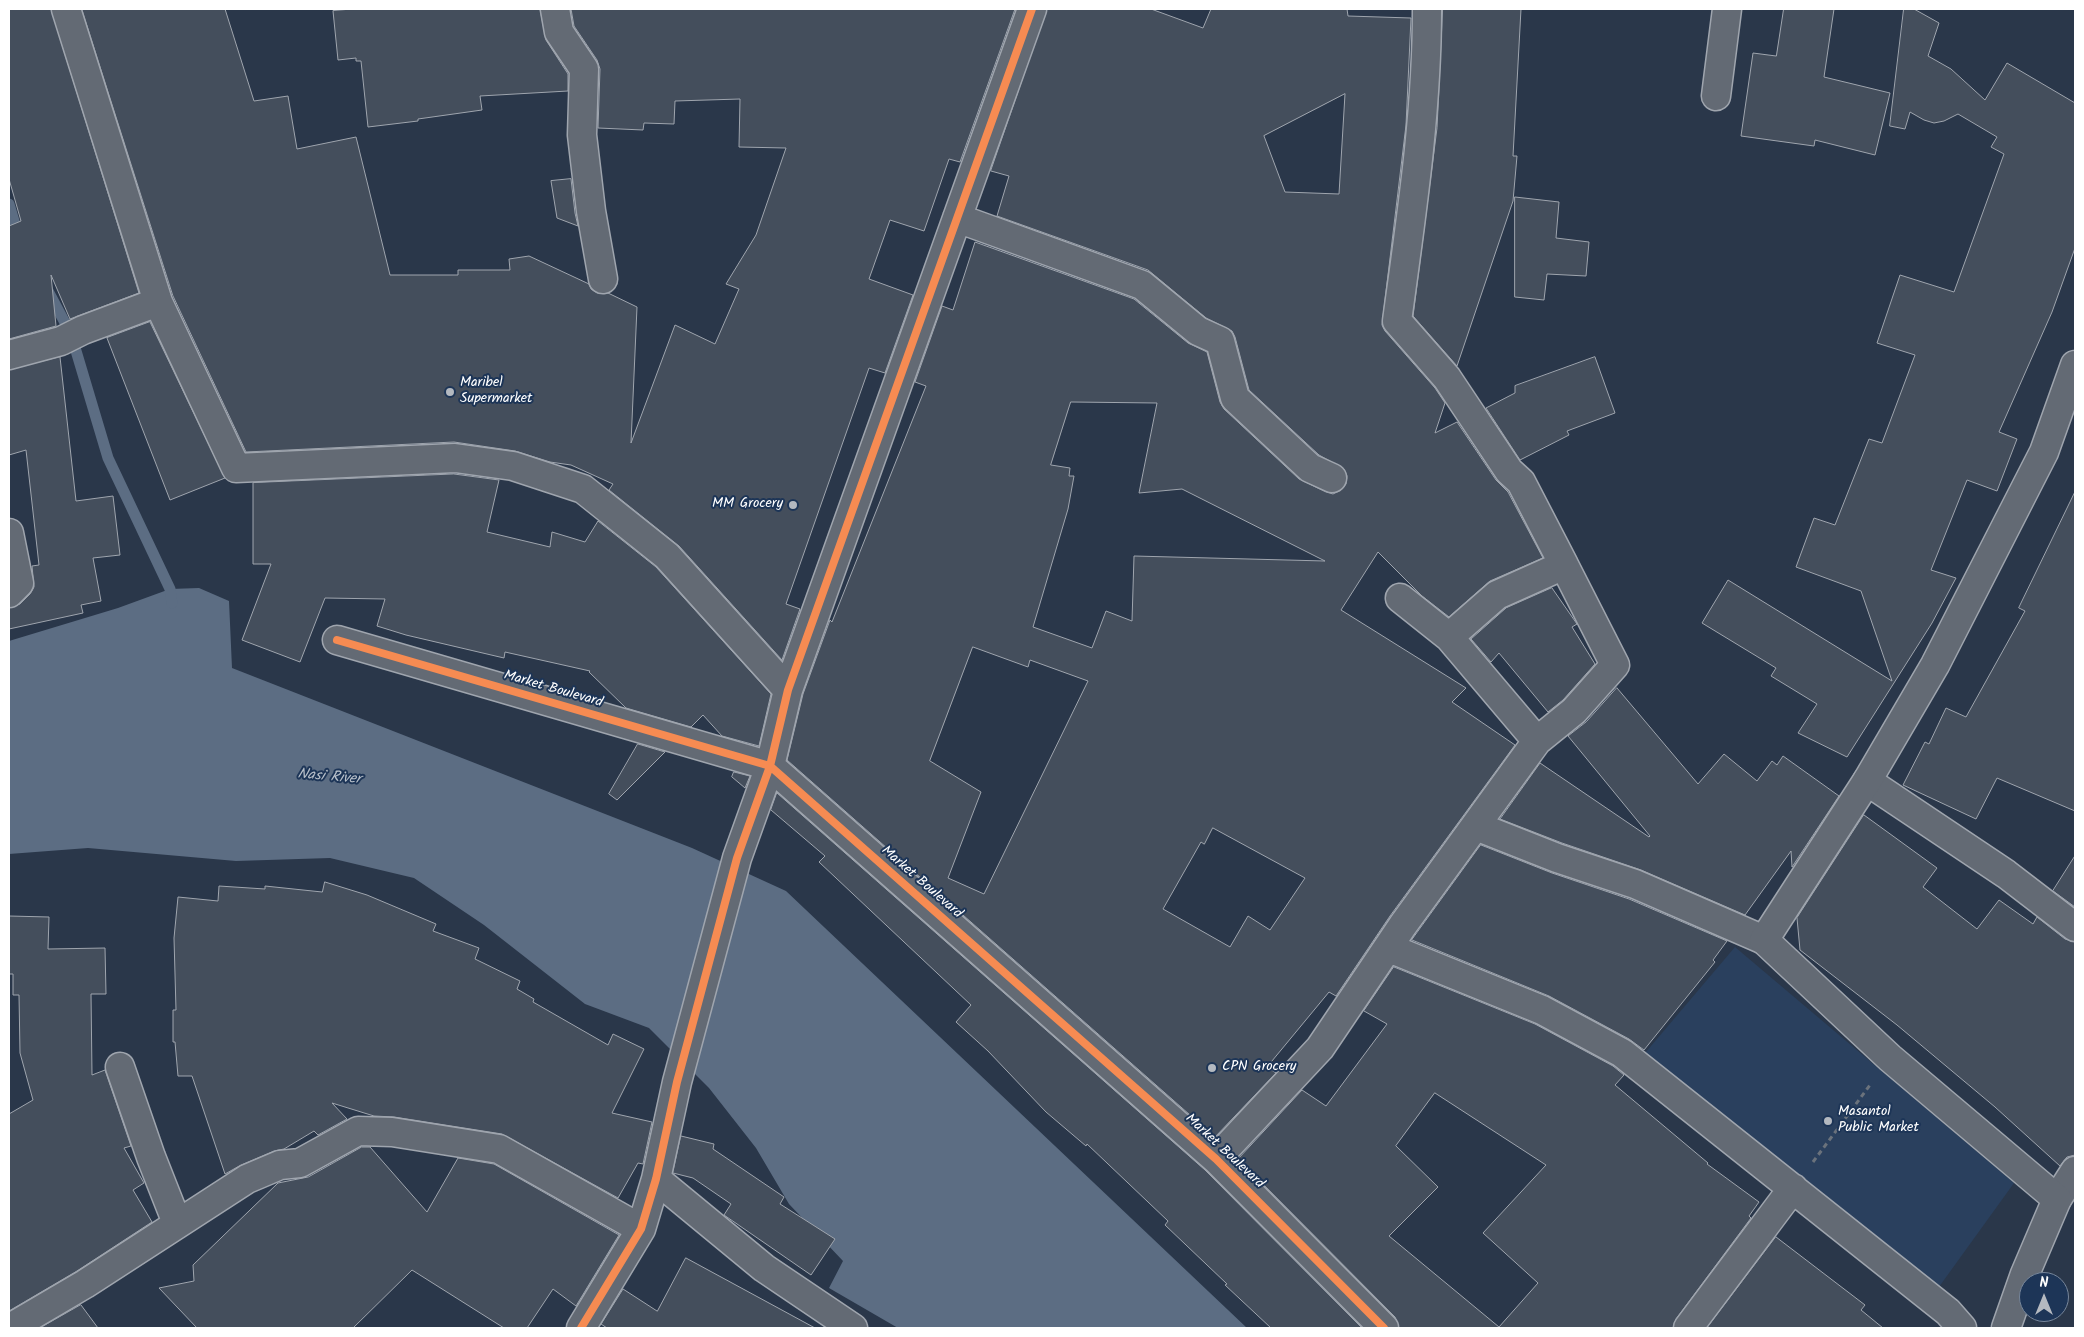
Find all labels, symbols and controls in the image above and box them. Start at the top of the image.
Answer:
place label: Maribel Supermarket [460,376,532,408]
marker: Maribel Supermarket [444,386,456,398]
place label: MM Grocery [712,497,783,513]
marker: MM Grocery [787,499,799,511]
street label: Market Boulevard [502,668,604,712]
water label: Nasi River [297,766,361,790]
street label: Market Boulevard [877,843,965,923]
place label: CPN Grocery [1222,1060,1296,1076]
marker: CPN Grocery [1206,1062,1218,1074]
place label: Masantol Public Market [1838,1105,1919,1138]
street label: Market Boulevard [1181,1111,1267,1193]
marker: Masantol Public Market [1822,1115,1834,1127]
north arrow [2019,1272,2069,1322]
text: N [2040,1272,2048,1294]

